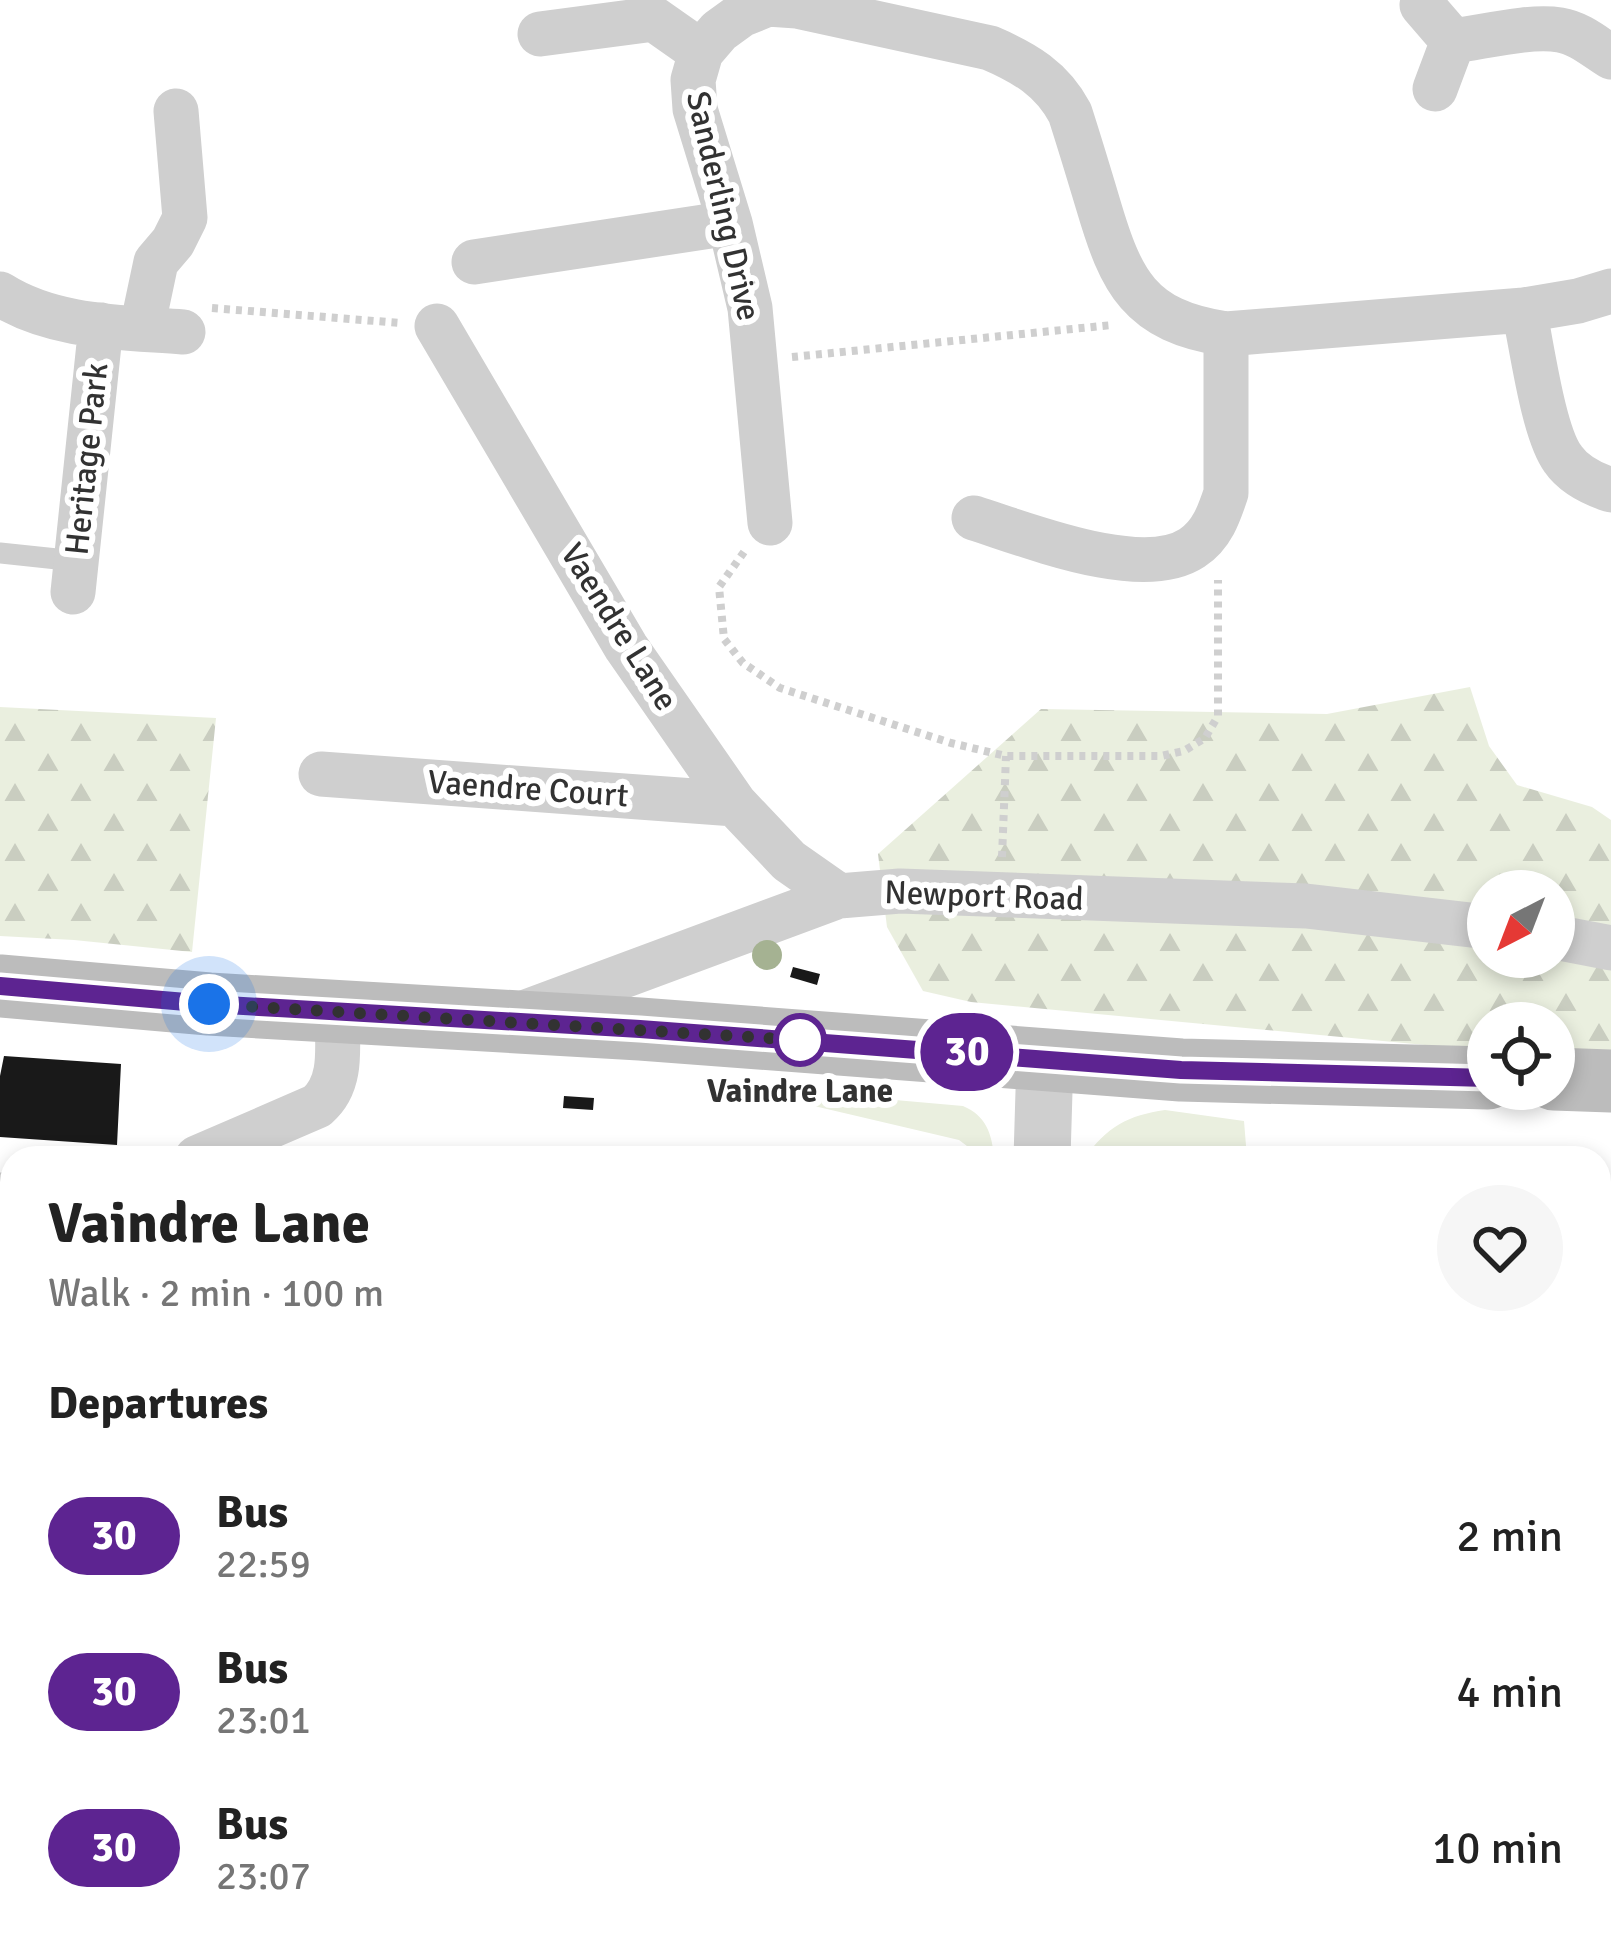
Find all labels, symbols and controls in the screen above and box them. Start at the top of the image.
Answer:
street label: Sanderling Drive [677,87,769,325]
street label: Heritage Park [57,361,117,557]
street label: Vaendre Lane [551,536,687,718]
street label: Vaendre Court [426,762,630,816]
north arrow [1467,870,1575,978]
map controls [1467,870,1575,1110]
street label: Newport Road [884,872,1084,920]
your location [179,974,239,1034]
button: locate [1467,1002,1575,1110]
line badge: 30 [913,1013,1021,1091]
marker: Vaindre Lane [775,1015,825,1065]
text: 30 [944,1026,990,1077]
place label: Vaindre Lane [707,1071,893,1112]
button: heart [1437,1185,1563,1311]
text: Vaindre Lane [48,1188,370,1259]
text: Walk · 2 min · 100 m [48,1269,384,1317]
text: Departures [48,1376,268,1431]
text: Bus [216,1485,288,1540]
text: 2 min [1456,1509,1563,1564]
text: 30 [91,1510,137,1561]
text: 22:59 [216,1540,311,1588]
text: Bus [216,1641,288,1696]
text: 4 min [1456,1665,1563,1720]
text: 30 [91,1666,137,1717]
text: 23:01 [216,1696,311,1744]
text: Bus [216,1797,288,1852]
text: 10 min [1432,1821,1563,1876]
text: 30 [91,1822,137,1873]
text: 23:07 [216,1852,311,1900]

